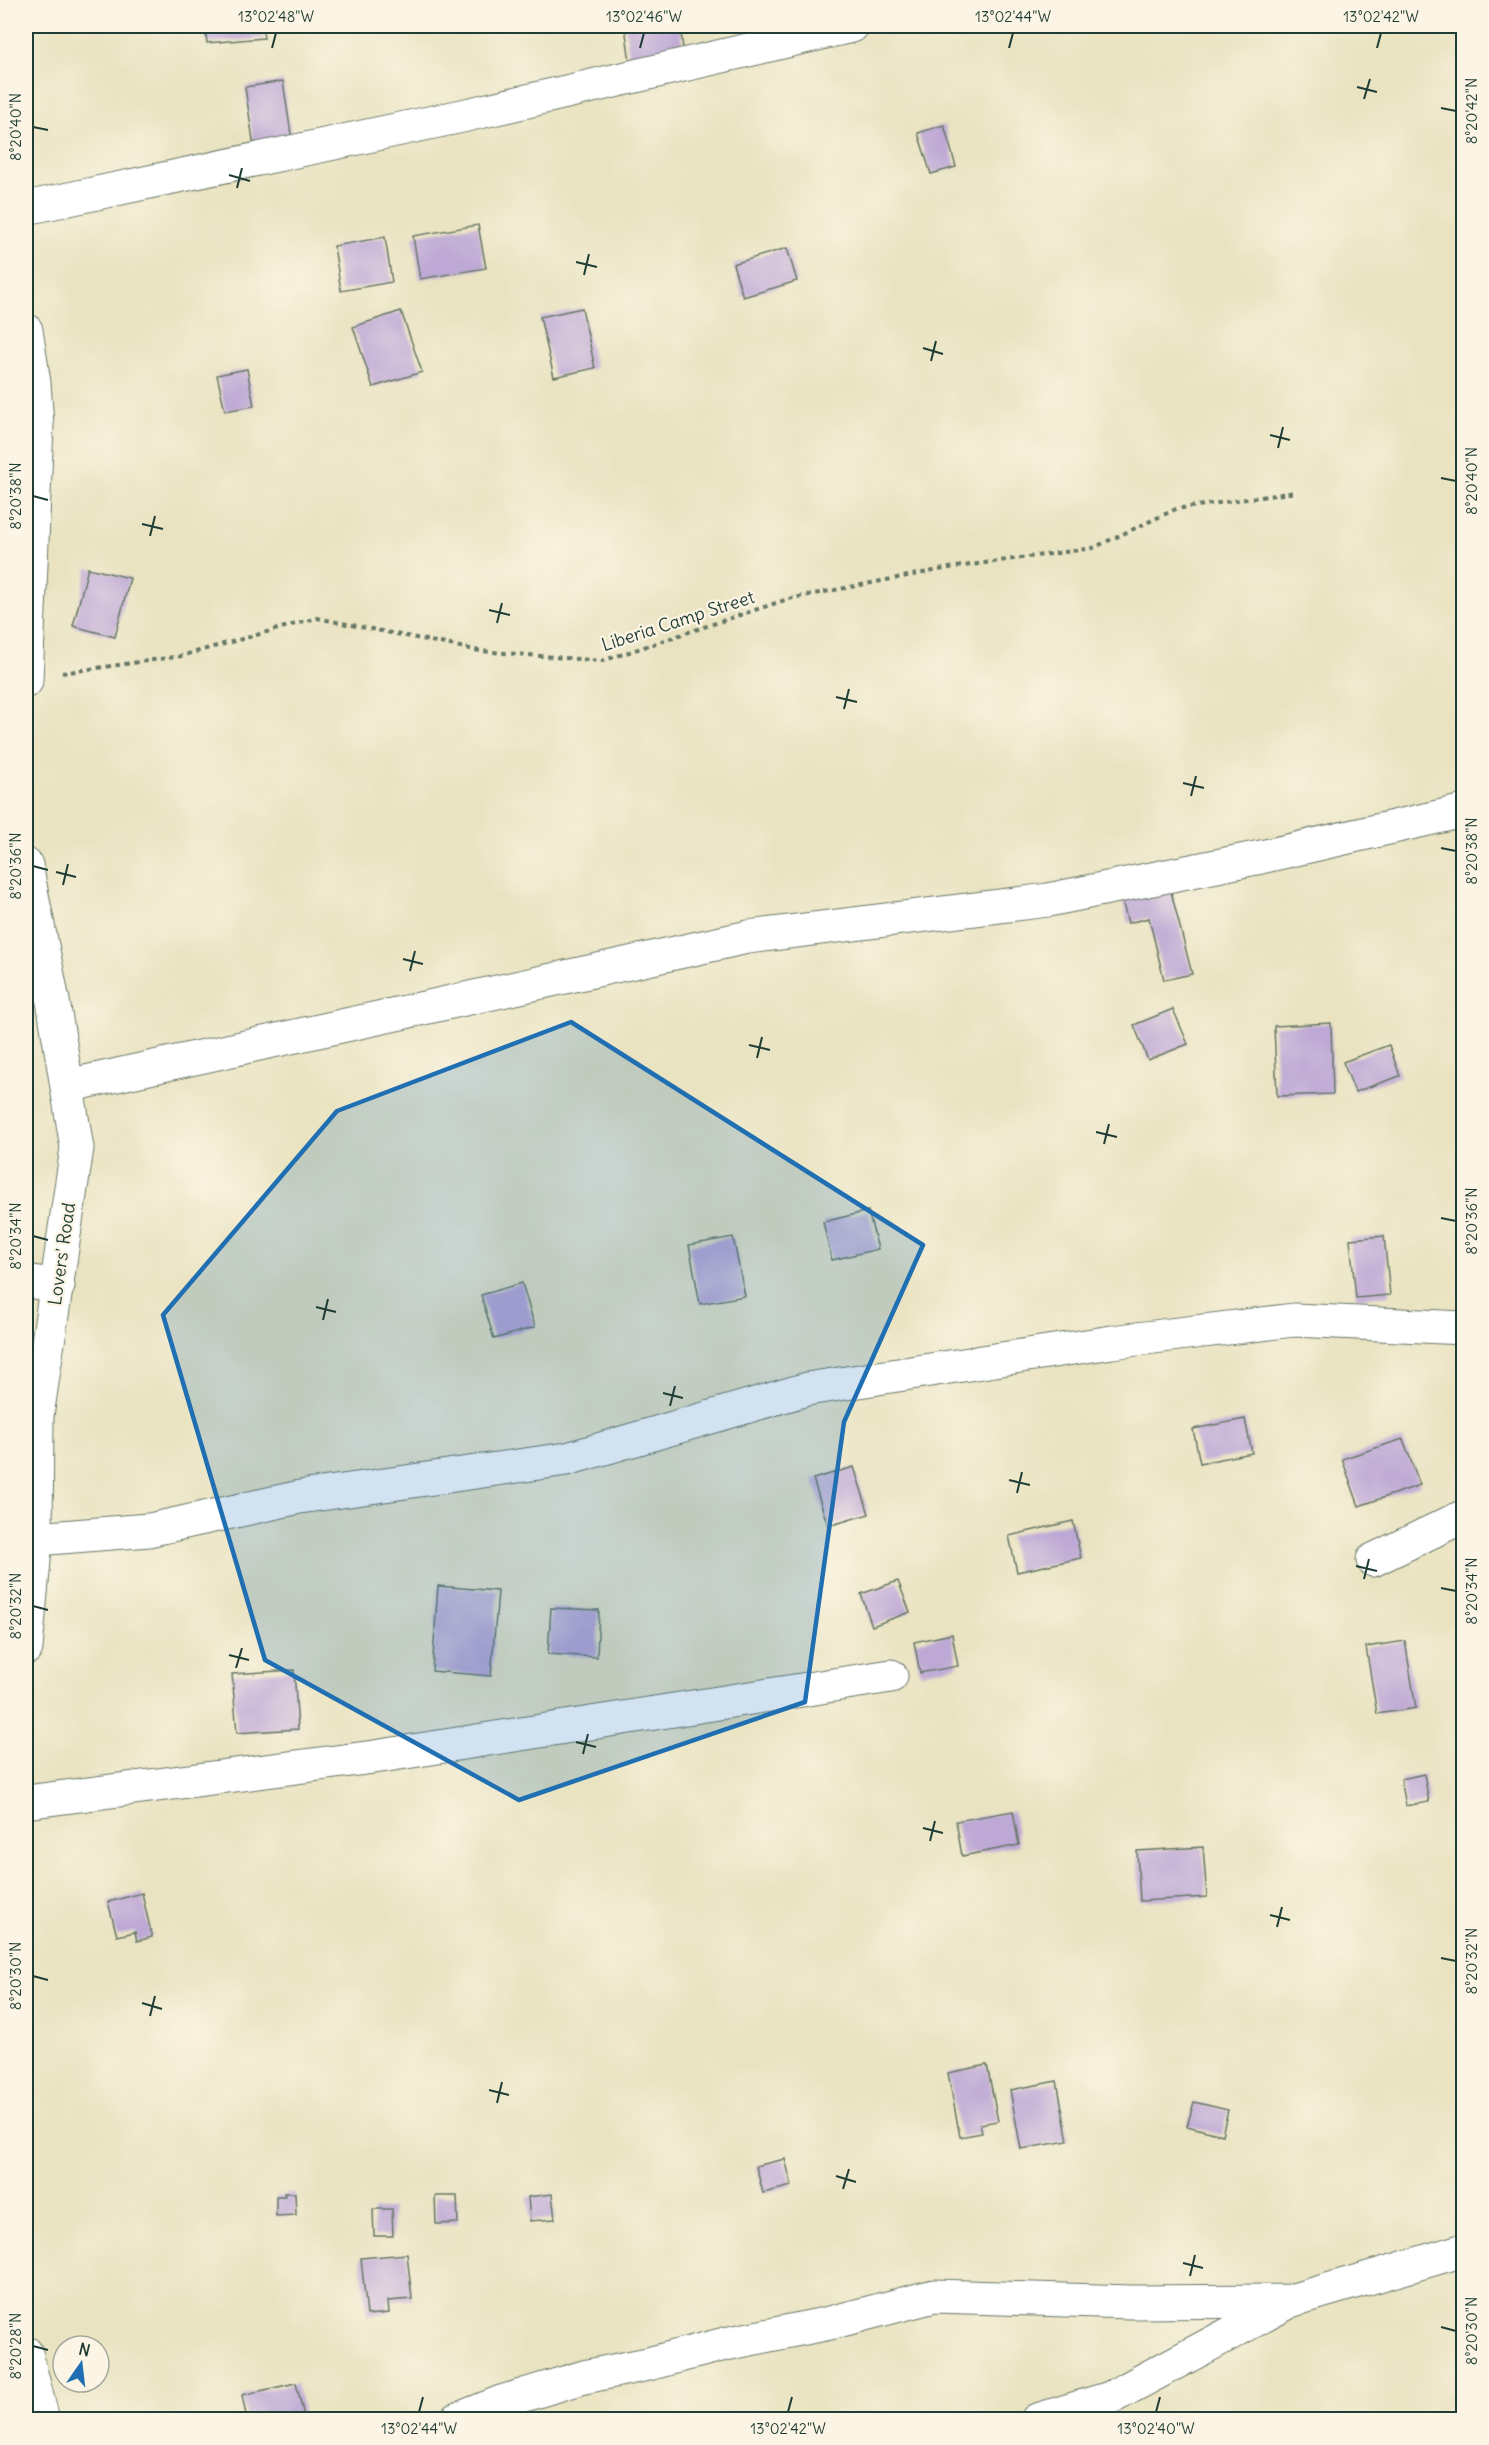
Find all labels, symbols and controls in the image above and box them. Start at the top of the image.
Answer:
text: 13°02'48"W [238,7,314,26]
text: 13°02'46"W [606,7,682,26]
text: 13°02'44"W [975,7,1051,26]
text: 13°02'42"W [1343,7,1419,26]
text: 8°20'42"N [1462,78,1481,144]
text: 8°20'40"N [6,93,25,161]
text: 8°20'40"N [1462,447,1481,515]
text: 8°20'38"N [6,462,25,530]
street label: Liberia Camp Street [598,585,757,656]
text: 8°20'38"N [1462,817,1481,885]
text: 8°20'36"N [6,832,25,900]
text: 8°20'36"N [1462,1187,1481,1255]
street label: Lovers' Road [43,1201,80,1307]
text: 8°20'34"N [6,1202,25,1270]
text: 8°20'34"N [1462,1557,1481,1625]
text: 8°20'32"N [6,1573,25,1639]
text: 8°20'32"N [1462,1928,1481,1994]
text: 8°20'30"N [6,1942,25,2010]
text: 8°20'30"N [1462,2297,1481,2365]
text: 8°20'28"N [6,2313,25,2379]
north arrow [51,2334,111,2394]
text: N [77,2338,92,2360]
text: 13°02'44"W [381,2419,457,2438]
text: 13°02'42"W [750,2419,826,2438]
text: 13°02'40"W [1117,2419,1195,2438]

